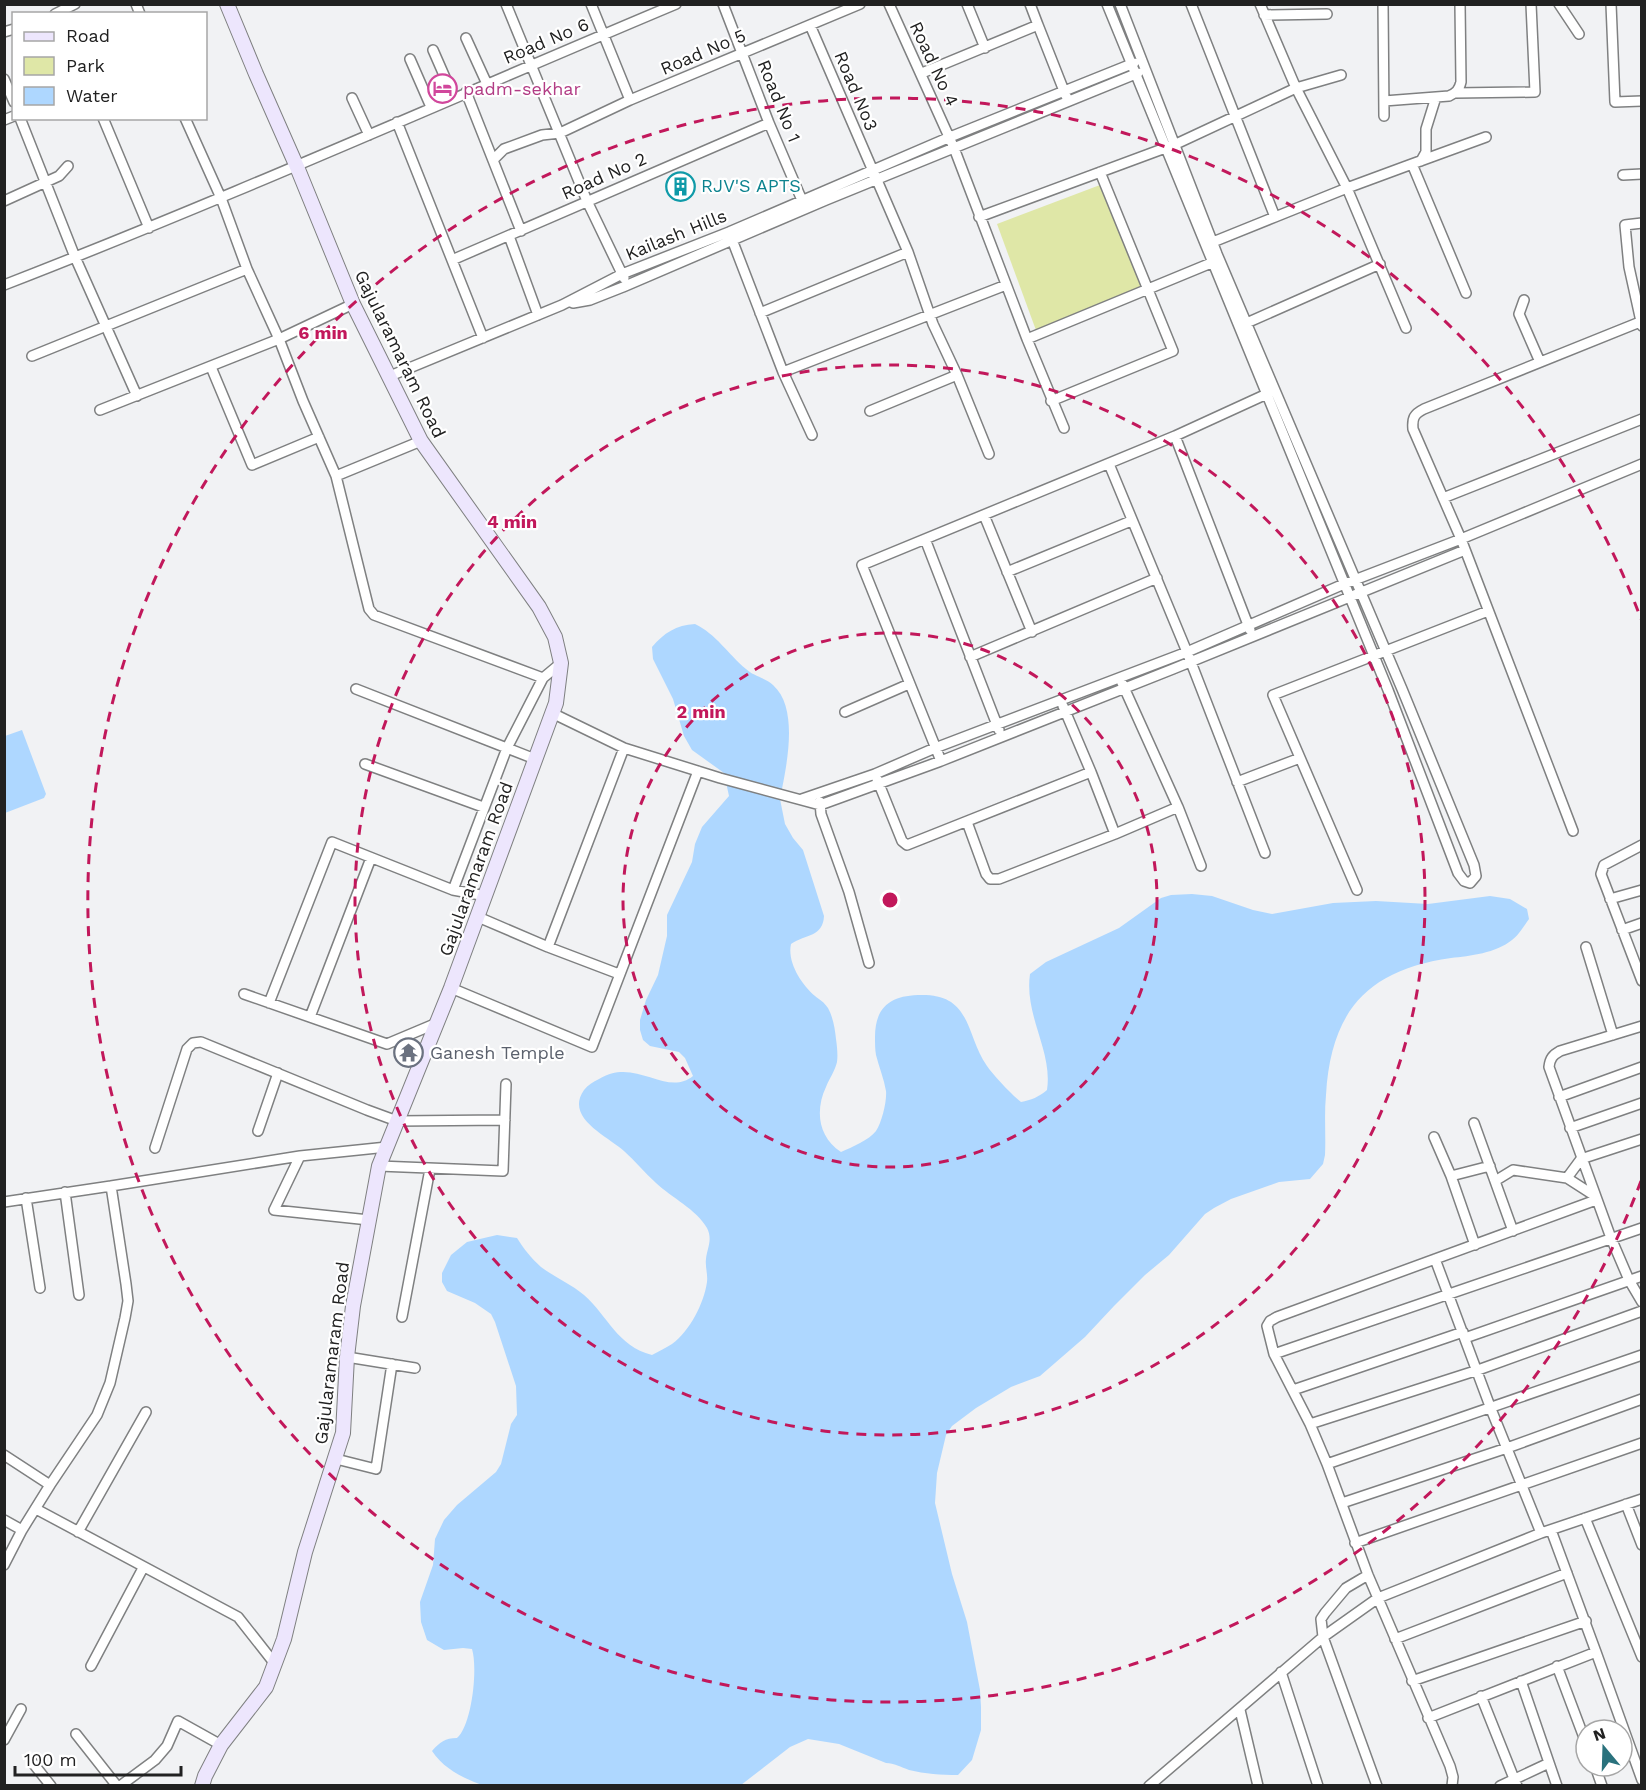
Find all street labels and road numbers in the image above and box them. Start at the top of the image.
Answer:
street label: Road No 6 [500,13,592,68]
street label: Road No 4 [906,18,963,110]
street label: Road No 5 [657,24,749,79]
street label: Road No3 [830,48,883,134]
street label: Road No 1 [753,57,805,145]
street label: Road No 2 [558,148,649,204]
street label: Kailash Hills [622,205,730,264]
street label: Gajularamaram Road [351,267,450,441]
street label: Gajularamaram Road [434,779,517,959]
street label: Gajularamaram Road [310,1260,353,1446]

